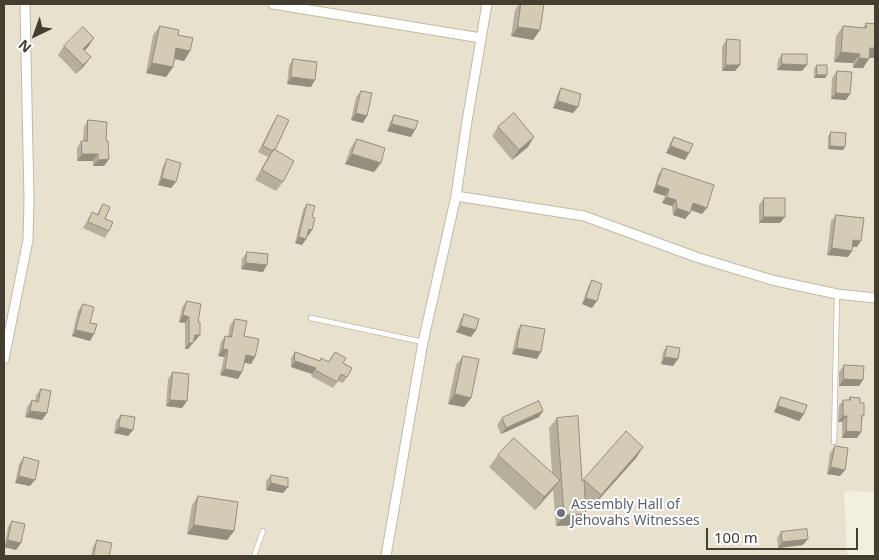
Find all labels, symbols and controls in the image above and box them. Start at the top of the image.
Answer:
north arrow [10,10,60,60]
text: N [14,36,35,57]
place label: Assembly Hall of Jehovahs Witnesses [571,497,700,530]
marker: Assembly Hall of Jehovahs Witnesses [555,507,567,519]
scale bar [709,518,862,550]
text: 100 m [714,527,758,547]

